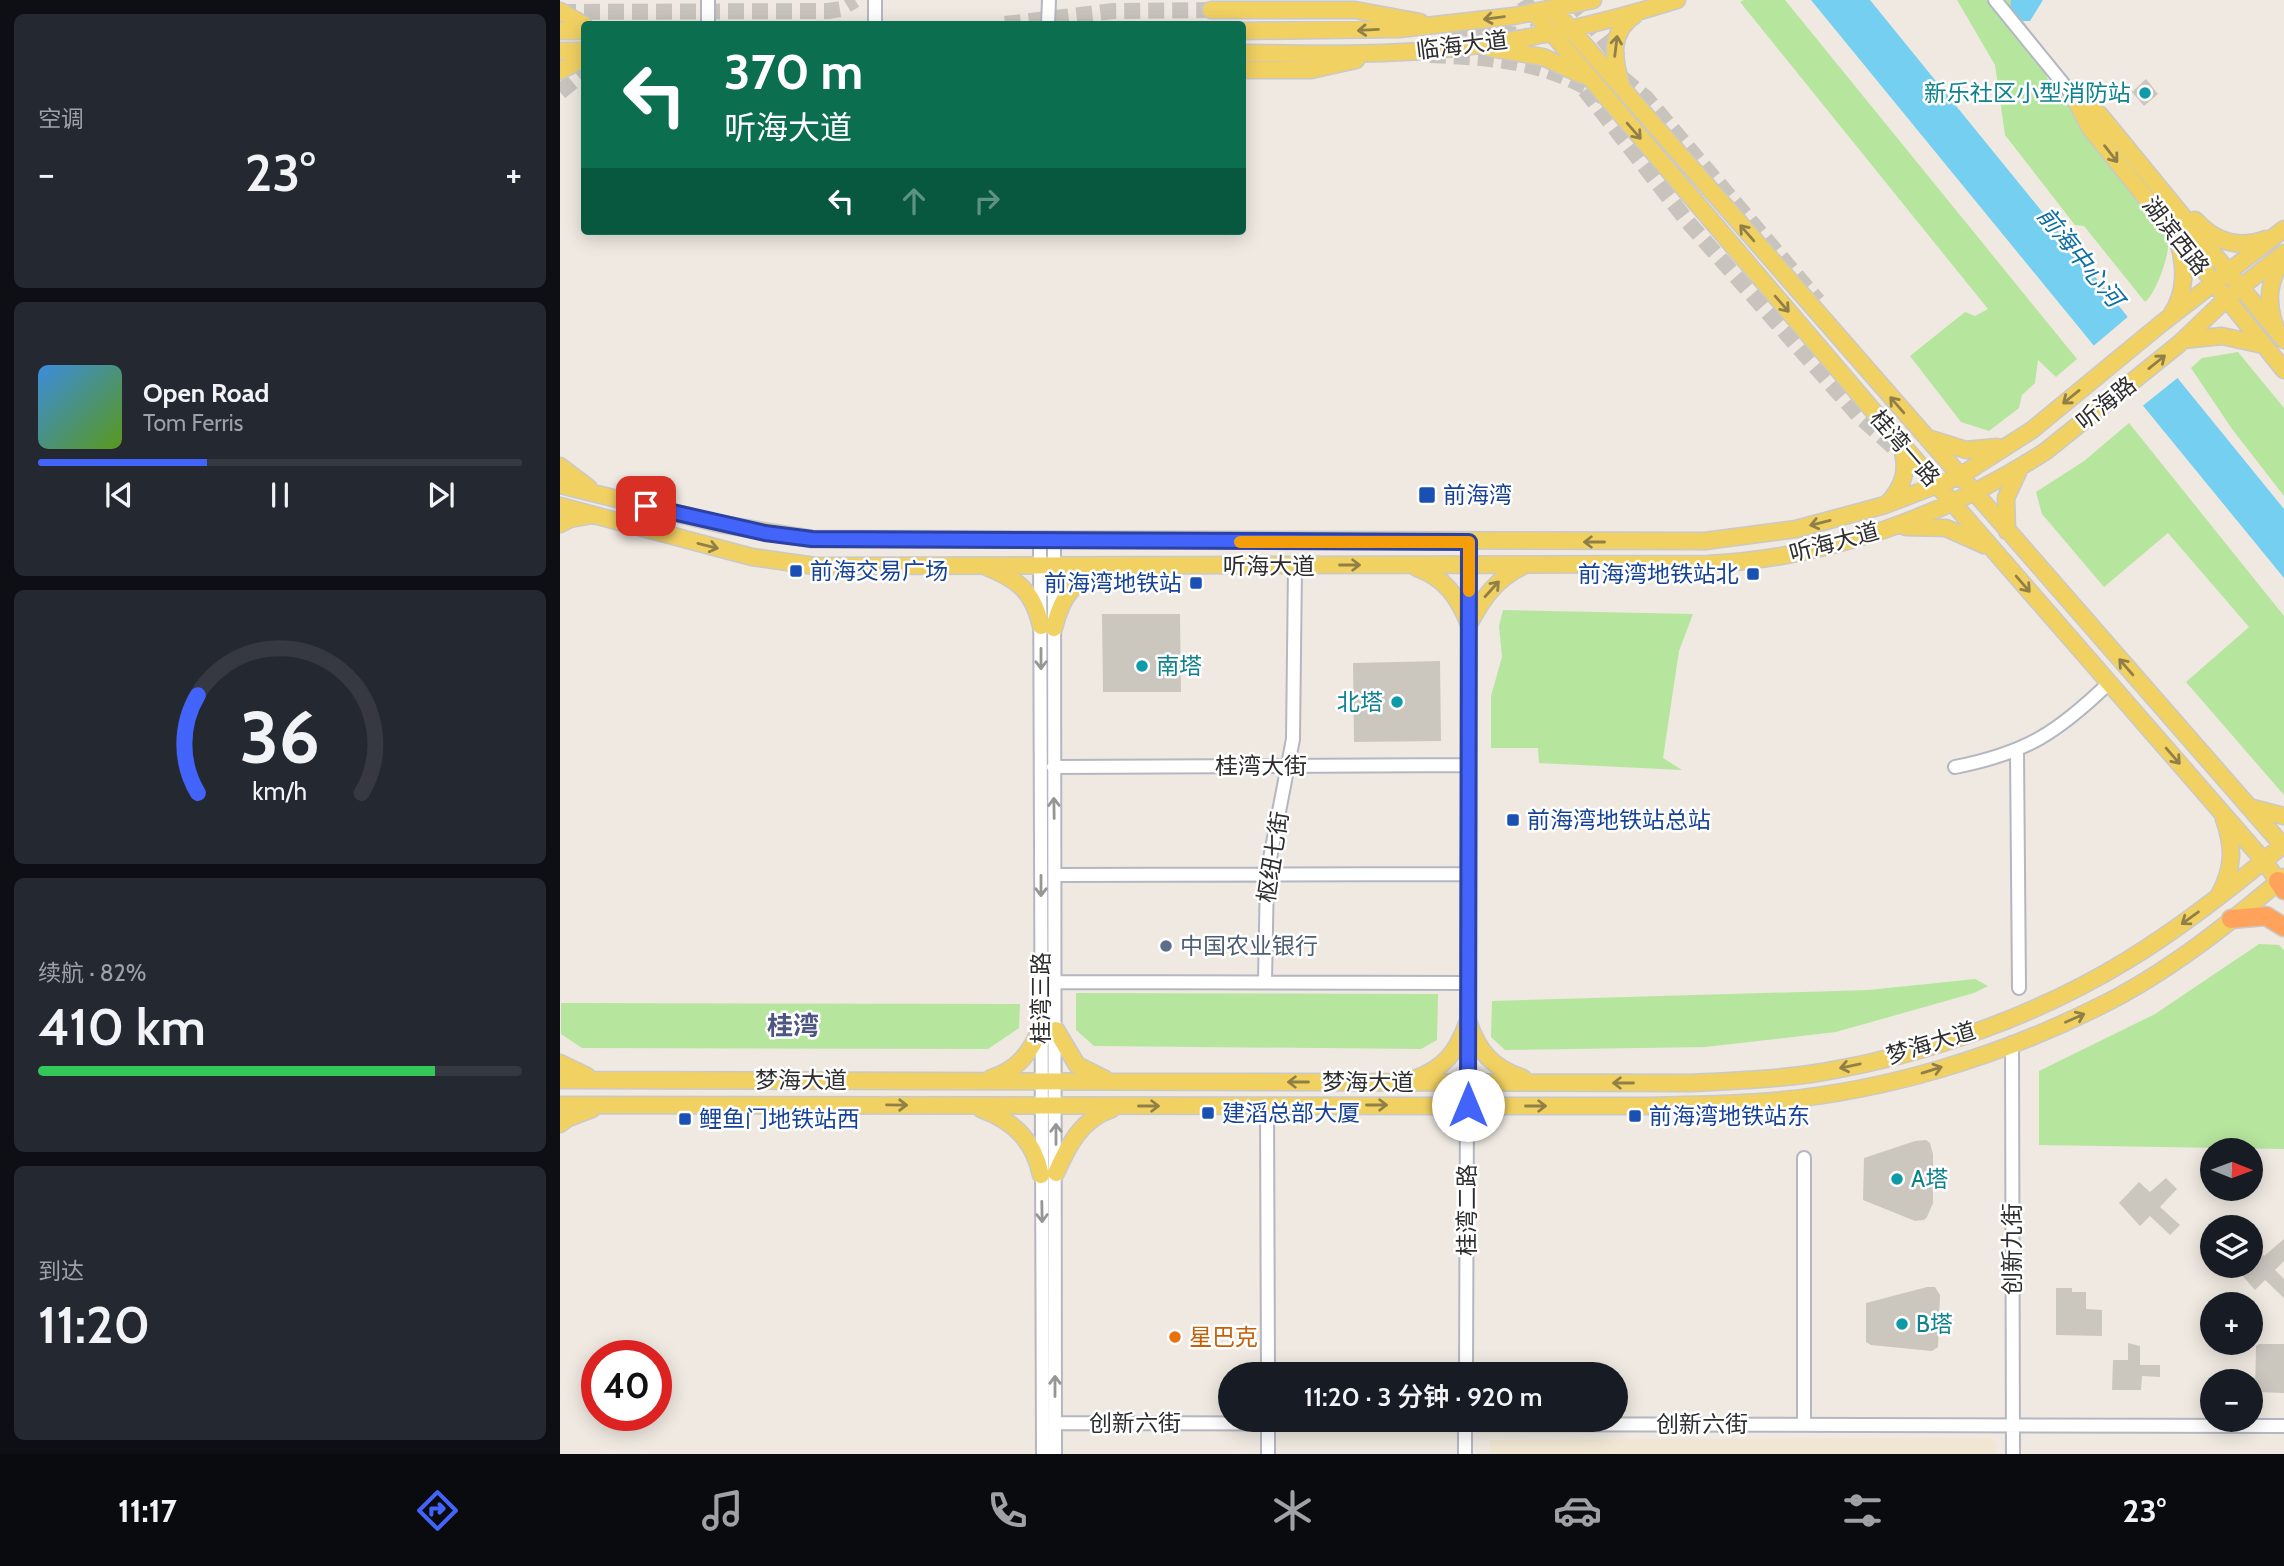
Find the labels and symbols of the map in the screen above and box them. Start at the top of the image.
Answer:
one-way arrow [1484,12,1506,25]
one-way arrow [1356,24,1379,37]
street label: 临海大道 [1415,25,1509,65]
one-way arrow [1609,35,1622,58]
place label: 新乐社区小型消防站 [1924,79,2131,107]
marker: 新乐社区小型消防站 [2137,85,2153,101]
one-way arrow [1626,122,1642,140]
one-way arrow [2103,144,2118,163]
street label: 湖滨西路 [2137,191,2215,281]
water label: 前海中心河 [2031,201,2132,316]
one-way arrow [1739,225,1756,242]
one-way arrow [1774,294,1790,312]
one-way arrow [2147,354,2165,370]
street label: 听海路 [2070,370,2142,436]
one-way arrow [2063,390,2081,405]
one-way arrow [1889,396,1905,414]
street label: 桂湾一路 [1864,404,1946,492]
pin [616,476,676,536]
place label: 前海湾 [1443,481,1512,509]
marker: 前海湾 [1417,485,1437,505]
street label: 听海大道 [1786,517,1882,567]
one-way arrow [1809,517,1832,530]
one-way arrow [1583,535,1606,549]
one-way arrow [696,540,719,553]
street label: 听海大道 [1223,552,1315,580]
place label: 前海交易广场 [810,557,948,585]
one-way arrow [1338,558,1361,572]
place label: 前海湾地铁站北 [1578,560,1739,588]
marker: 前海交易广场 [788,563,804,579]
marker: 前海湾地铁站北 [1745,566,1761,582]
place label: 前海湾地铁站 [1044,569,1182,597]
marker: 前海湾地铁站 [1188,575,1204,591]
one-way arrow [2015,575,2031,593]
one-way arrow [1484,580,1500,598]
one-way arrow [1034,647,1048,670]
place label: 南塔 [1156,652,1202,680]
marker: 南塔 [1134,658,1150,674]
one-way arrow [2118,658,2134,676]
place label: 北塔 [1337,688,1383,716]
marker: 北塔 [1389,694,1405,710]
one-way arrow [2164,746,2180,764]
street label: 桂湾大街 [1215,752,1307,780]
one-way arrow [1047,797,1061,820]
place label: 前海湾地铁站总站 [1527,806,1711,834]
street label: 枢纽七街 [1252,809,1294,905]
marker: 前海湾地铁站总站 [1505,812,1521,828]
one-way arrow [1034,874,1048,897]
one-way arrow [2181,911,2200,925]
place label: 中国农业银行 [1180,932,1318,960]
marker: 中国农业银行 [1158,938,1174,954]
street label: 桂湾三路 [1027,952,1055,1044]
district label: 桂湾 [767,1010,819,1042]
one-way arrow [2064,1011,2085,1024]
street label: 梦海大道 [1883,1016,1979,1070]
one-way arrow [1839,1060,1862,1074]
one-way arrow [1921,1063,1943,1076]
street label: 梦海大道 [755,1066,847,1094]
street label: 梦海大道 [1322,1068,1414,1096]
position arrow [1431,1068,1505,1142]
one-way arrow [1286,1075,1309,1089]
one-way arrow [1612,1076,1635,1090]
one-way arrow [885,1098,908,1112]
one-way arrow [1365,1098,1388,1112]
one-way arrow [1137,1099,1160,1113]
place label: 建滔总部大厦 [1222,1099,1360,1127]
one-way arrow [1525,1099,1548,1112]
place label: 前海湾地铁站东 [1649,1102,1810,1130]
place label: 鲤鱼门地铁站西 [699,1105,860,1133]
marker: 建滔总部大厦 [1200,1105,1216,1121]
marker: 前海湾地铁站东 [1627,1108,1643,1124]
marker: 鲤鱼门地铁站西 [677,1111,693,1127]
one-way arrow [1049,1123,1063,1146]
north arrow [2200,1138,2263,1200]
street label: 桂湾二路 [1453,1164,1481,1256]
place label: A塔 [1911,1165,1948,1193]
marker: A塔 [1889,1171,1905,1187]
one-way arrow [1035,1200,1049,1223]
street label: 创新九街 [1998,1203,2026,1295]
place label: B塔 [1916,1310,1953,1338]
marker: B塔 [1894,1316,1910,1332]
place label: 星巴克 [1189,1323,1258,1351]
marker: 星巴克 [1167,1329,1183,1345]
speed limit sign: 40 [581,1340,672,1431]
one-way arrow [1048,1375,1062,1398]
street label: 创新六街 [1089,1409,1181,1437]
street label: 创新六街 [1656,1410,1748,1438]

